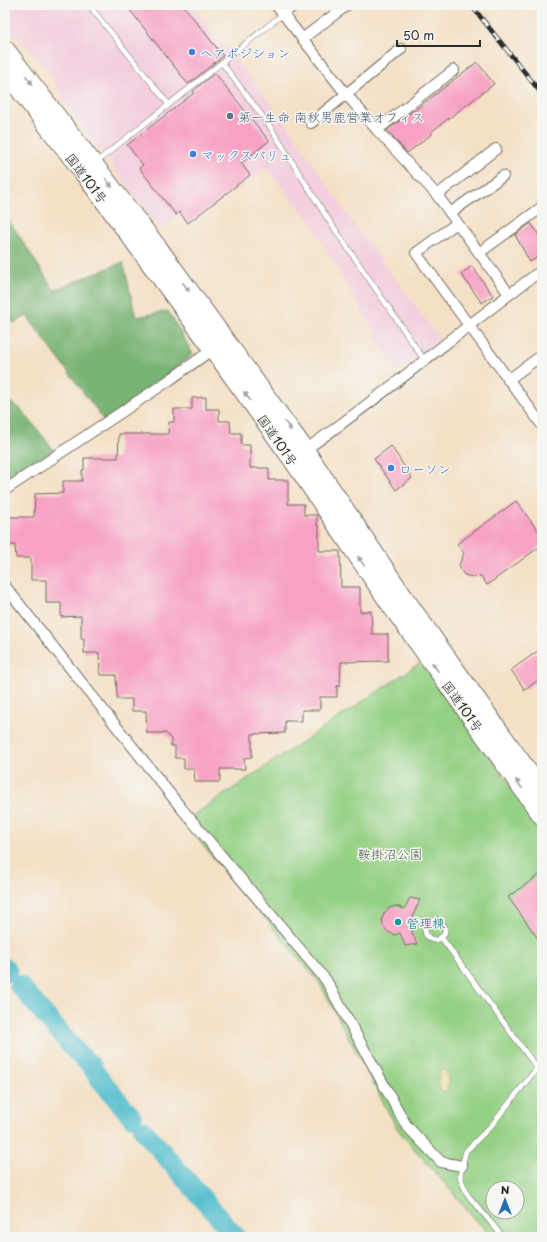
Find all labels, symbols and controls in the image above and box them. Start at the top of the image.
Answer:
scale bar [397,22,480,48]
text: 50 m [403,26,434,44]
place label: ヘアポジション [200,43,290,62]
marker: ヘアポジション [187,47,197,57]
one-way arrow [25,74,33,85]
place label: 第一生命 南秋男鹿営業オフィス [238,107,424,126]
marker: 第一生命 南秋男鹿営業オフィス [225,111,235,121]
place label: マックスバリュ [201,145,292,164]
street label: 国道101号 [62,149,112,207]
marker: マックスバリュ [188,149,198,159]
one-way arrow [104,177,113,188]
one-way arrow [182,281,190,292]
one-way arrow [243,391,251,401]
street label: 国道101号 [253,410,303,470]
one-way arrow [283,420,292,431]
place label: ローソン [399,459,451,478]
marker: ローソン [386,463,396,473]
one-way arrow [357,555,364,566]
one-way arrow [431,662,439,672]
street label: 国道101号 [438,676,488,736]
one-way arrow [515,779,523,789]
park label: 鞍掛沼公園 [357,844,423,863]
place label: 管理棟 [406,913,445,932]
marker: 管理棟 [393,917,403,927]
north arrow [485,1180,525,1220]
text: N [501,1181,510,1198]

